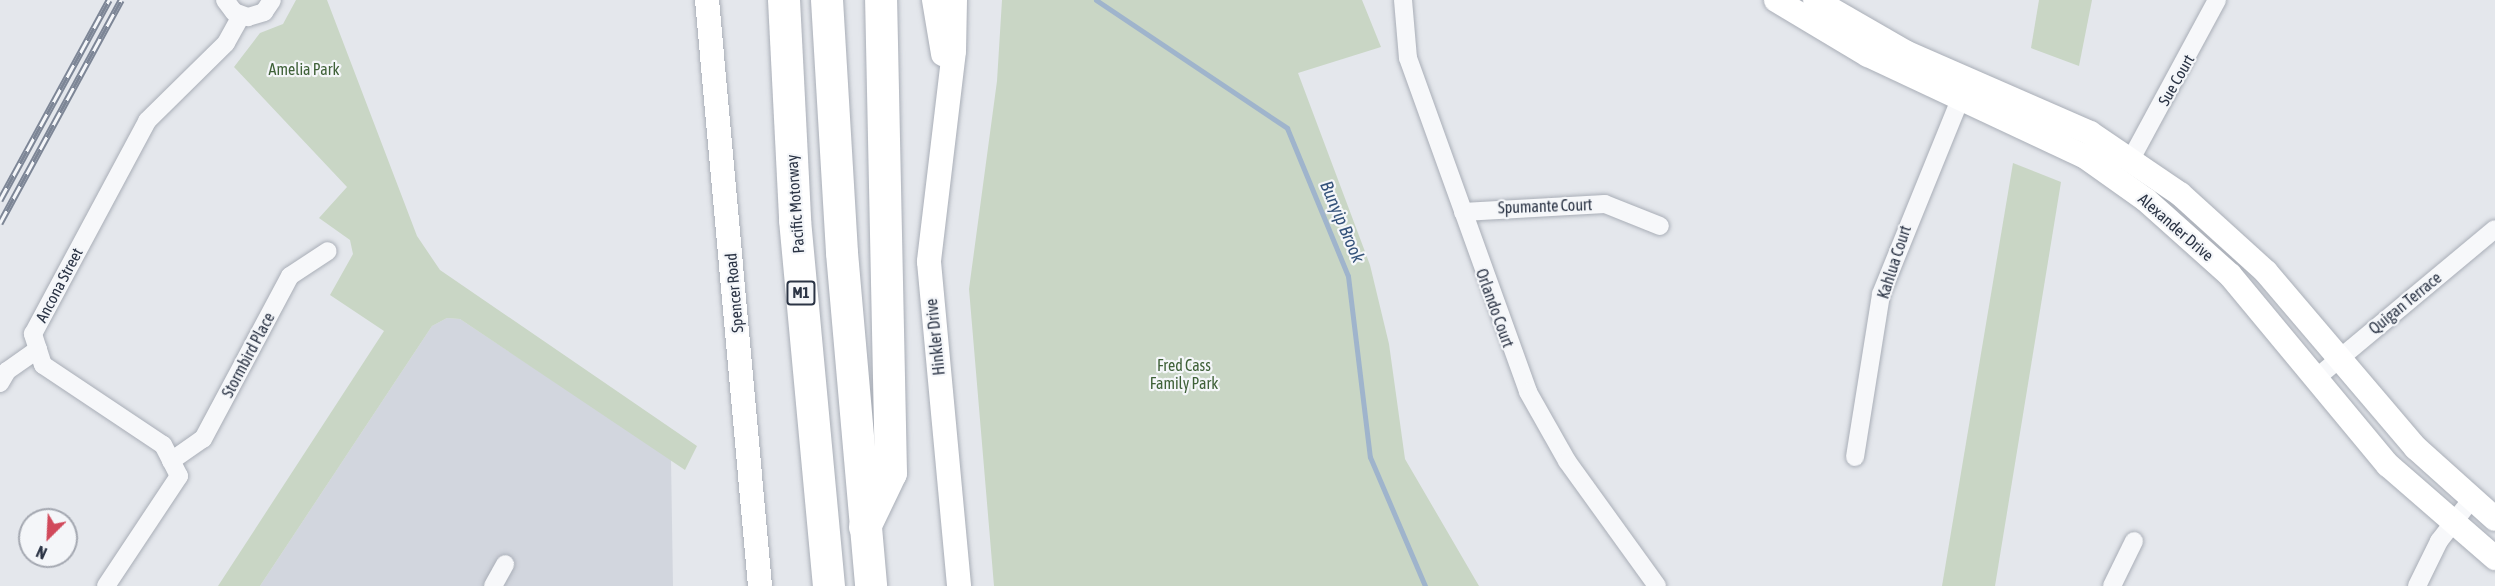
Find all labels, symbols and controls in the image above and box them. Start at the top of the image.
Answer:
street label: Sue Court [2154,51,2198,109]
park label: Amelia Park [269,59,339,79]
street label: Pacific Motorway [782,154,808,254]
water label: Bunyip Brook [1315,178,1369,266]
street label: Alexander Drive [2134,189,2218,265]
street label: Spumante Court [1498,195,1592,217]
street label: Kahlua Court [1873,223,1915,301]
street label: Ancona Street [31,244,87,326]
street label: Spencer Road [721,252,747,334]
street label: Orlando Court [1472,266,1518,350]
street label: Quigan Terrace [2365,268,2445,338]
road number: M1 [786,281,816,305]
street label: Hinkler Drive [921,298,949,376]
street label: Stormbird Place [218,309,278,401]
park label: Fred Cass Family Park [1150,355,1218,393]
north arrow [18,508,78,568]
text: N [34,542,49,563]

